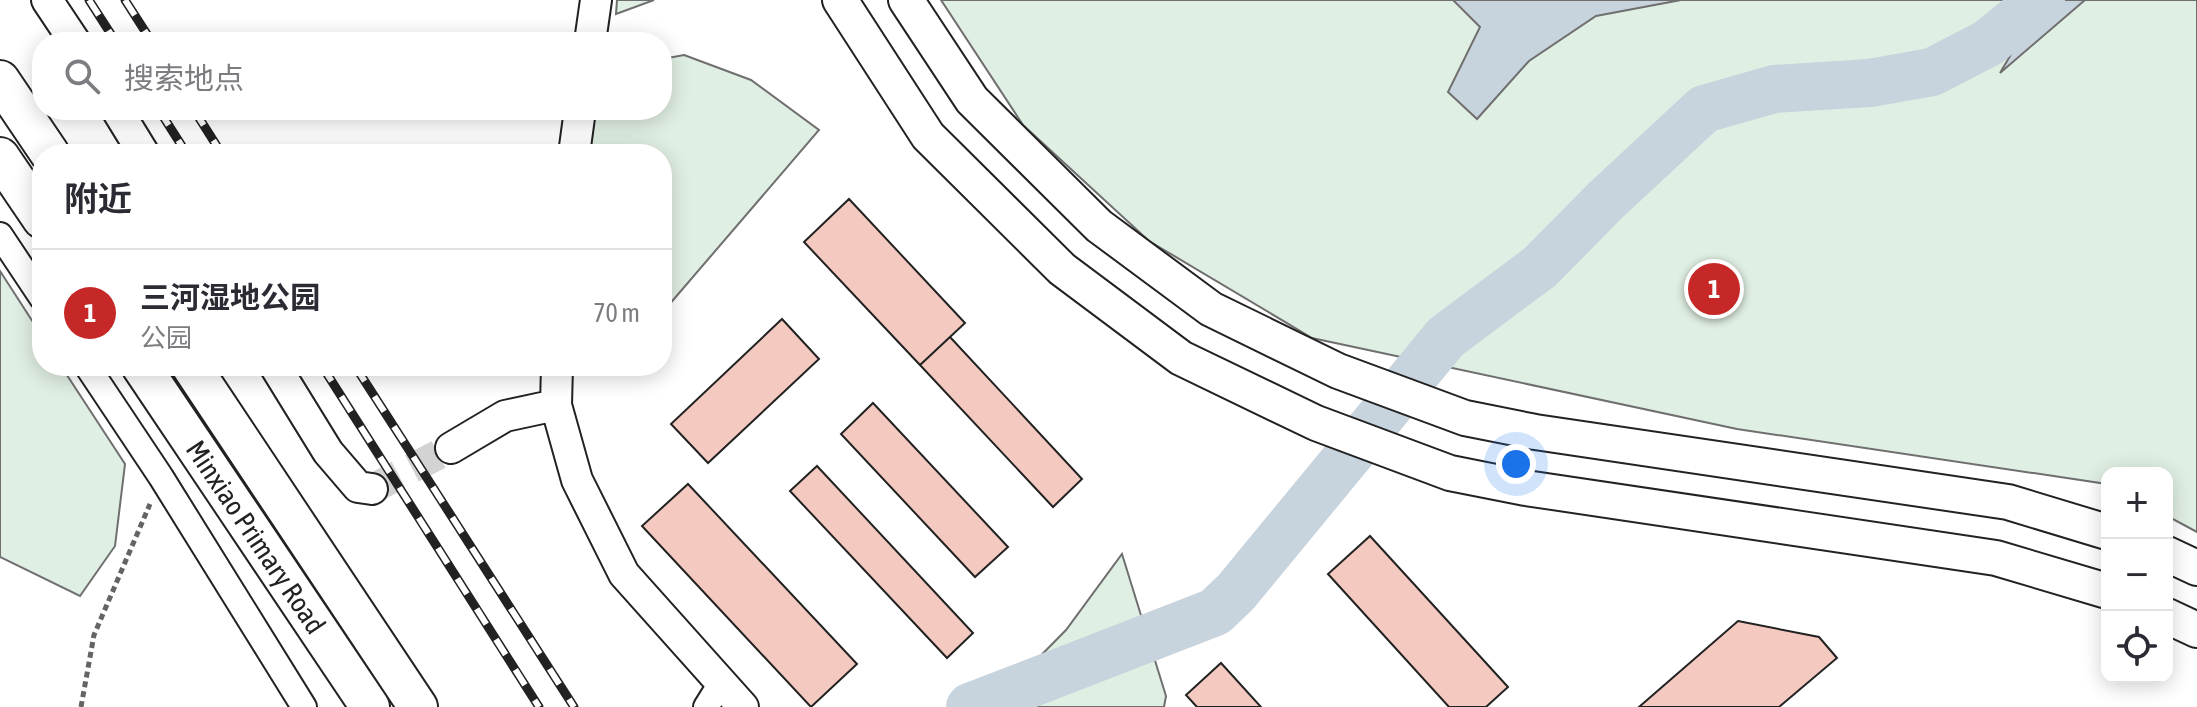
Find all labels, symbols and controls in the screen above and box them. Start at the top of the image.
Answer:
search box [32,32,672,120]
icon: search [60,54,104,98]
text: 搜索地点 [124,61,244,95]
text: 附近 [64,179,132,218]
pin: 1 [1688,259,1740,319]
text: 三河湿地公园 [140,280,320,314]
text: 1 [84,298,96,328]
text: 70 m [593,298,640,328]
text: 公园 [140,323,192,353]
street label: Minxiao Primary Road [180,435,332,640]
your location [1496,444,1536,484]
map controls [2101,467,2173,683]
button: + [2101,467,2173,539]
button: − [2101,539,2173,611]
button: locate [2101,611,2173,683]

